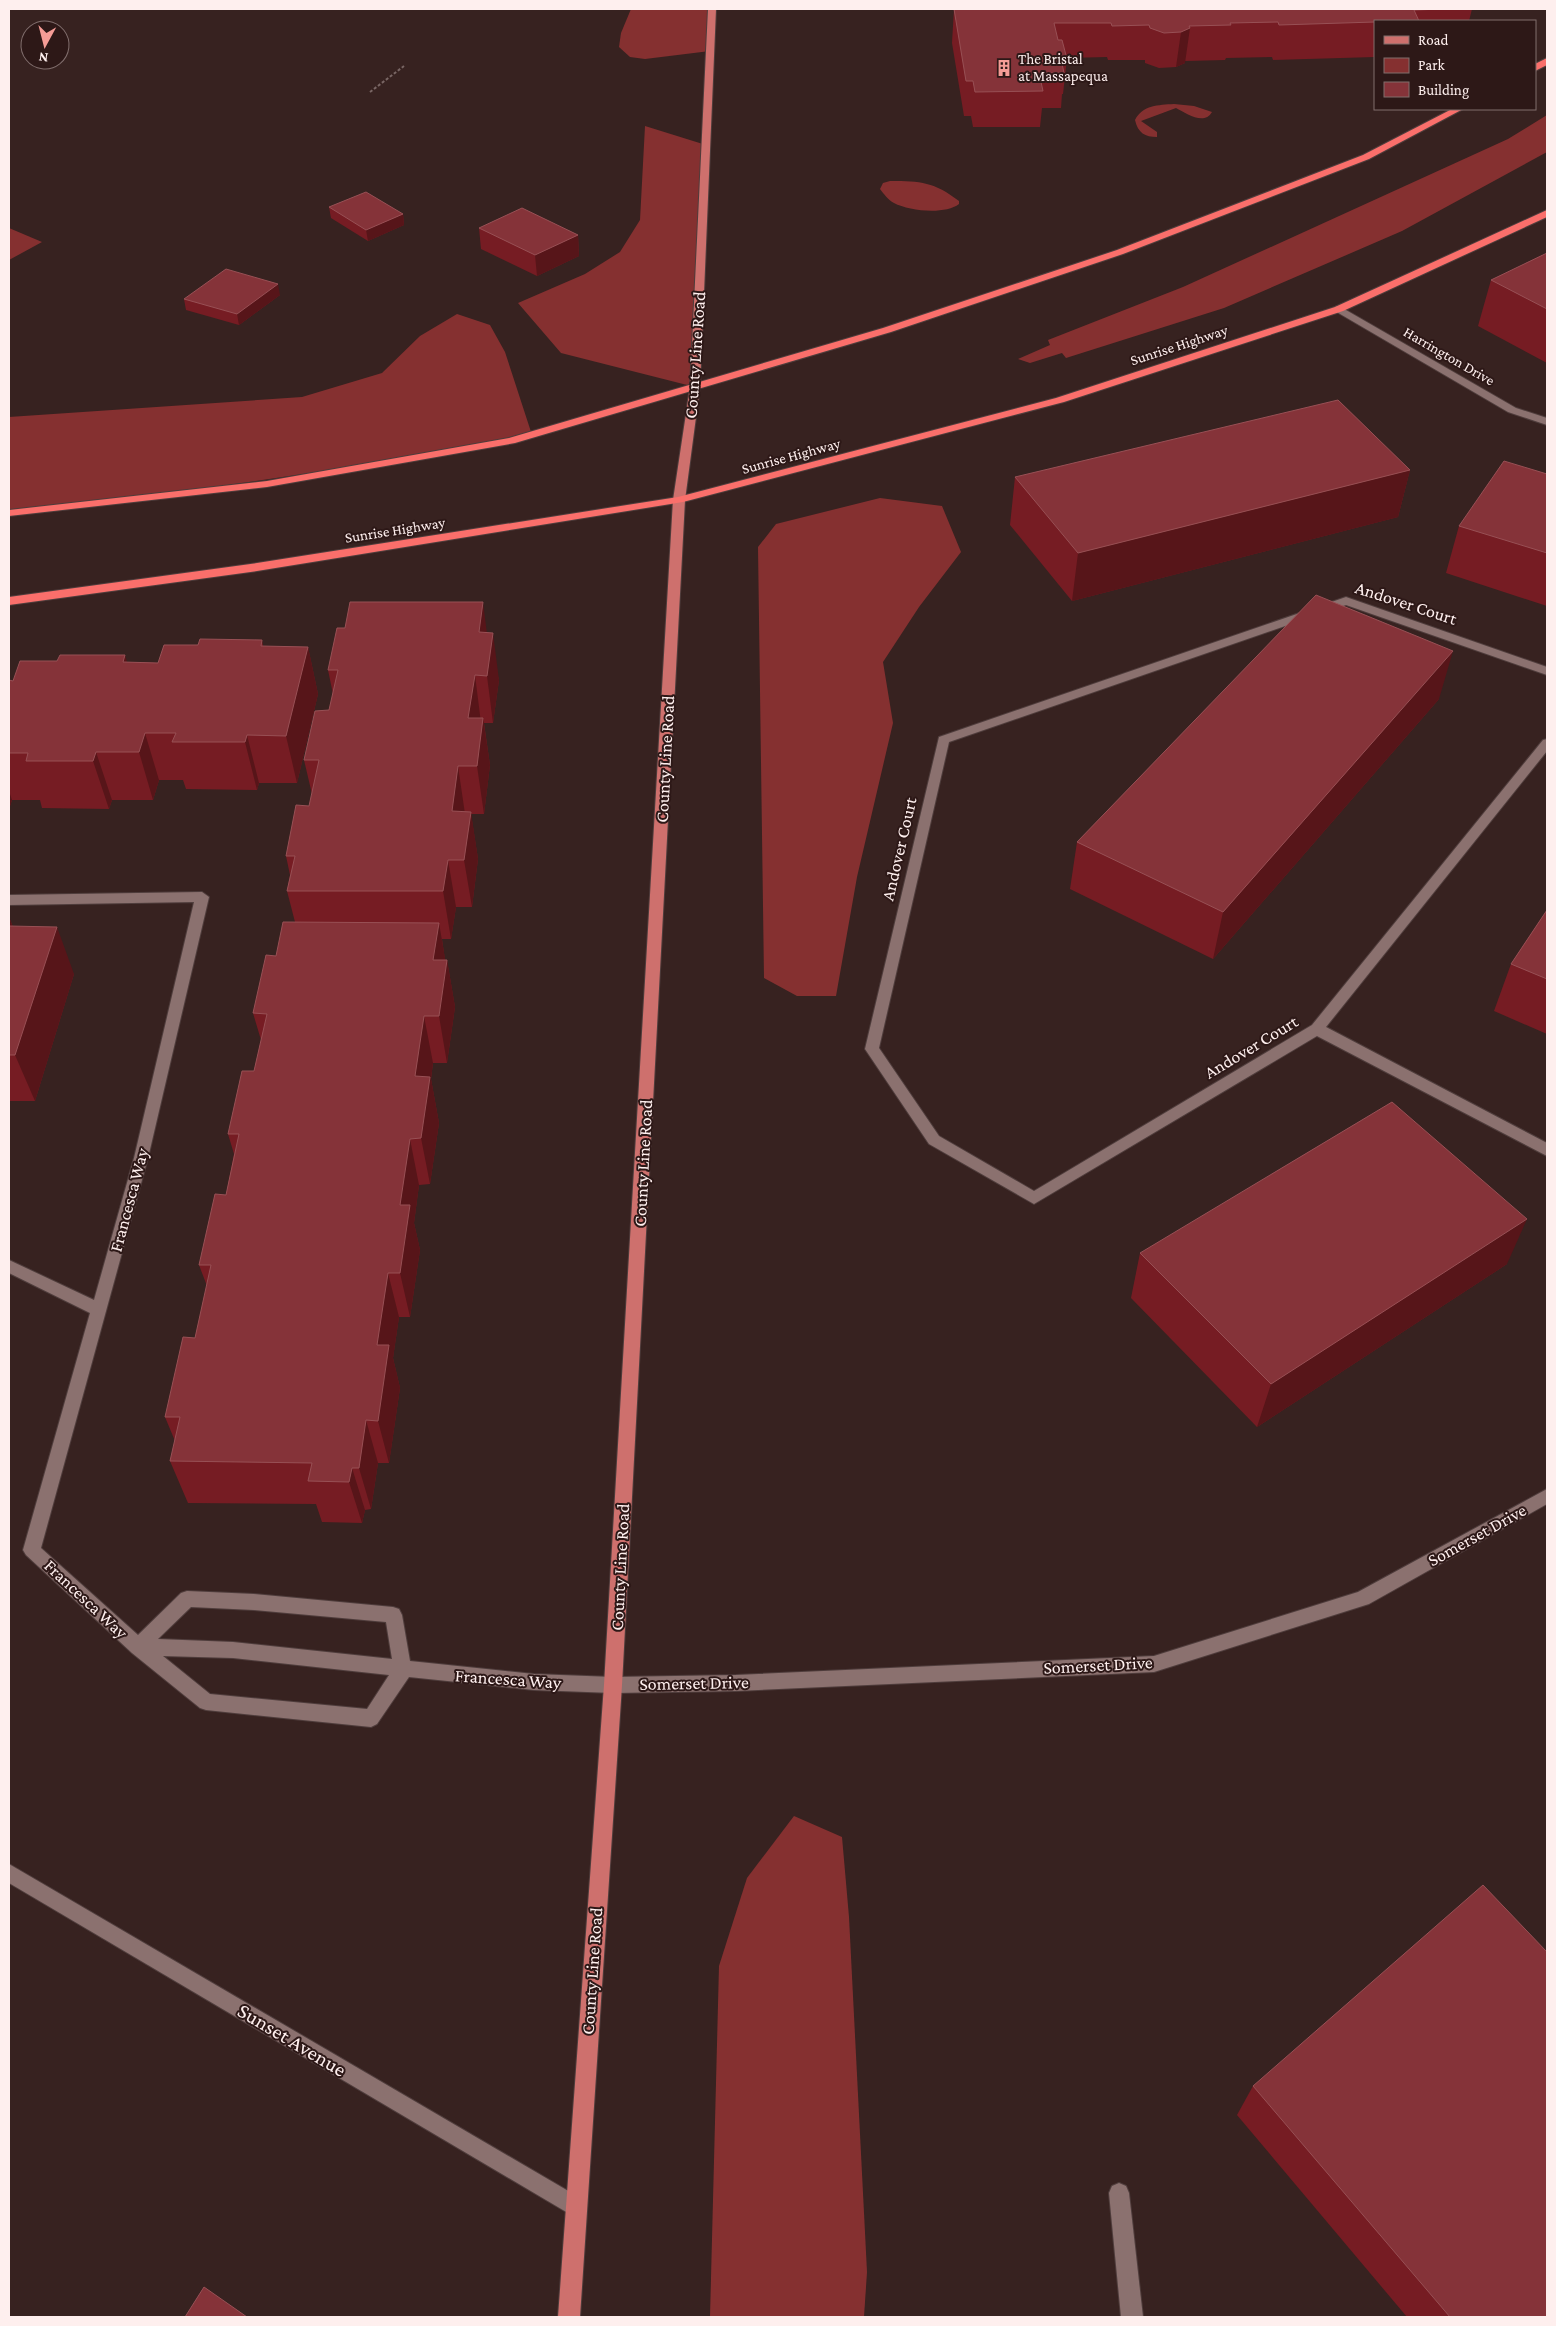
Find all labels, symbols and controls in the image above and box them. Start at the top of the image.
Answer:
north arrow [20,20,70,70]
legend [1374,20,1536,110]
text: Road [1418,32,1449,48]
text: N [37,49,49,66]
place label: The Bristal at Massapequa [1018,51,1108,85]
text: Park [1418,57,1445,73]
building icon: The Bristal at Massapequa [994,58,1014,78]
text: Building [1418,82,1469,99]
street label: County Line Road [681,290,709,419]
street label: Sunrise Highway [1128,322,1230,369]
street label: Harrington Drive [1400,323,1498,390]
street label: Sunrise Highway [740,435,842,478]
street label: Sunrise Highway [344,514,447,547]
street label: Andover Court [1353,577,1460,629]
street label: County Line Road [652,694,678,823]
street label: Andover Court [877,794,921,903]
street label: Andover Court [1201,1011,1302,1083]
street label: County Line Road [630,1098,656,1227]
street label: Francesca Way [106,1145,153,1254]
street label: Somerset Drive [1424,1500,1530,1570]
street label: County Line Road [607,1502,633,1631]
street label: Francesca Way [40,1555,132,1643]
street label: Somerset Drive [1043,1652,1153,1678]
street label: Francesca Way [454,1665,563,1693]
street label: Somerset Drive [639,1672,749,1694]
street label: County Line Road [578,1906,606,2035]
street label: Sunset Avenue [233,1998,351,2082]

